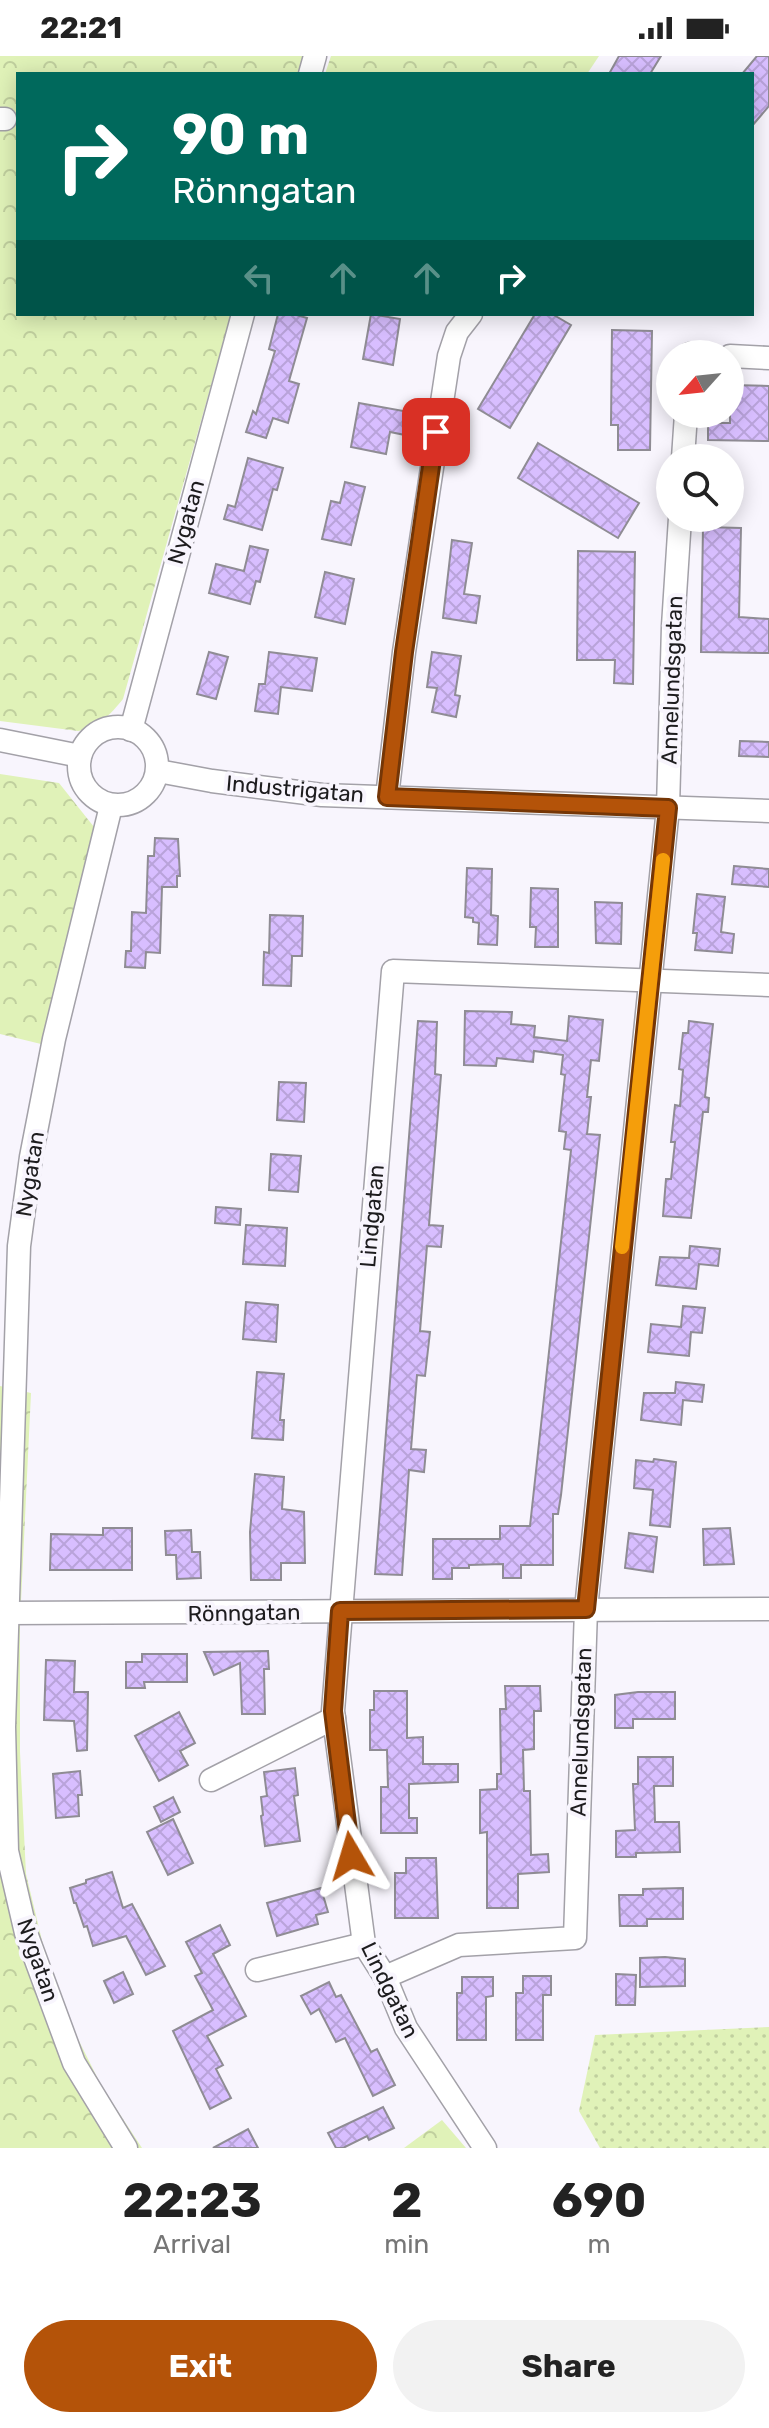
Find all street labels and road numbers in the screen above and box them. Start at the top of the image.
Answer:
street label: Nygatan [162,477,210,567]
street label: Annelundsgatan [656,595,688,765]
street label: Industrigatan [225,770,365,808]
street label: Nygatan [10,1129,50,1219]
street label: Lindgatan [354,1163,390,1269]
street label: Rönngatan [187,1599,301,1627]
street label: Annelundsgatan [565,1647,597,1817]
street label: Nygatan [11,1915,65,2005]
street label: Lindgatan [355,1938,425,2042]

